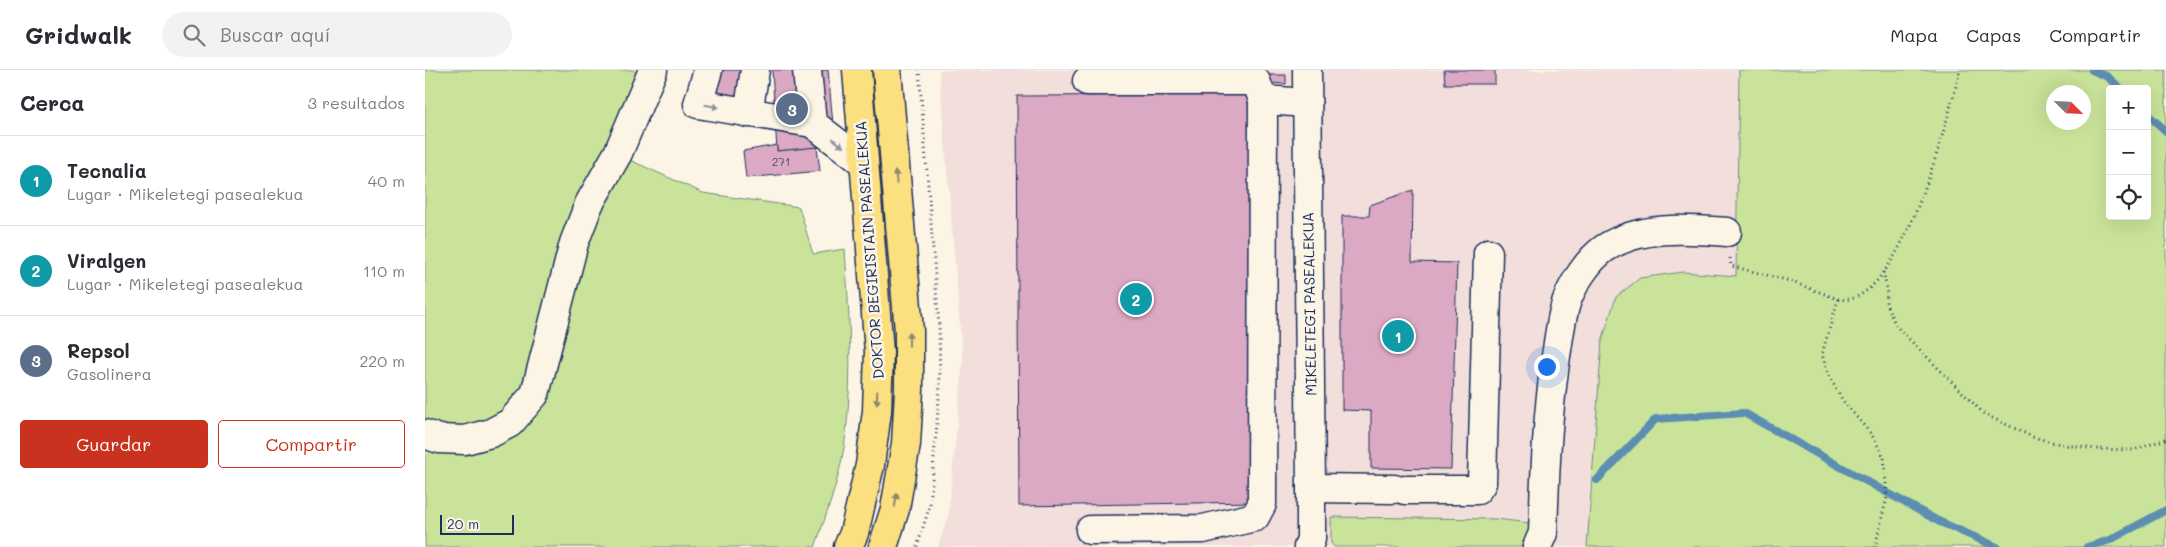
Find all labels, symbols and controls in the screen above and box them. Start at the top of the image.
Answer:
search box [162,12,512,57]
text: Gridwalk [25,19,132,50]
icon: search [180,21,208,49]
text: Buscar aquí [220,22,330,47]
text: Mapa [1890,23,1938,47]
text: Capas [1966,23,2021,47]
text: Compartir [2049,23,2141,47]
north arrow [2046,85,2091,130]
map controls [2106,85,2151,220]
button: + [2106,85,2151,130]
text: Cerca [20,89,85,116]
pin: 3 [776,90,808,128]
text: 3 resultados [308,92,405,113]
one-way arrow [704,102,719,110]
street label: DOKTOR BEGIRISTAIN PASEALEKUA [850,120,888,380]
button: − [2106,130,2151,175]
one-way arrow [831,137,844,148]
house number: 271 [772,153,790,169]
text: Tecnalia [67,158,147,183]
one-way arrow [892,168,900,184]
text: 1 [32,170,40,191]
text: 40 m [368,170,405,191]
button: locate [2106,175,2151,220]
text: Lugar · Mikeletegi pasealekua [67,183,304,204]
street label: MIKELETEGI PASEALEKUA [1297,212,1321,396]
text: Viralgen [67,248,146,273]
text: 2 [32,260,40,281]
text: 110 m [363,260,405,281]
text: Lugar · Mikeletegi pasealekua [67,273,304,294]
pin: 2 [1120,280,1152,318]
pin: 1 [1382,317,1414,355]
one-way arrow [905,330,913,346]
text: Repsol [67,338,130,363]
text: 3 [31,350,41,371]
text: 220 m [359,350,405,371]
your location [1534,354,1560,380]
text: Gasolinera [67,363,152,384]
one-way arrow [873,390,881,406]
button: Guardar [20,420,208,468]
button: Compartir [218,420,405,468]
one-way arrow [893,492,901,508]
scale bar [440,512,514,535]
text: 20 m [447,514,479,533]

